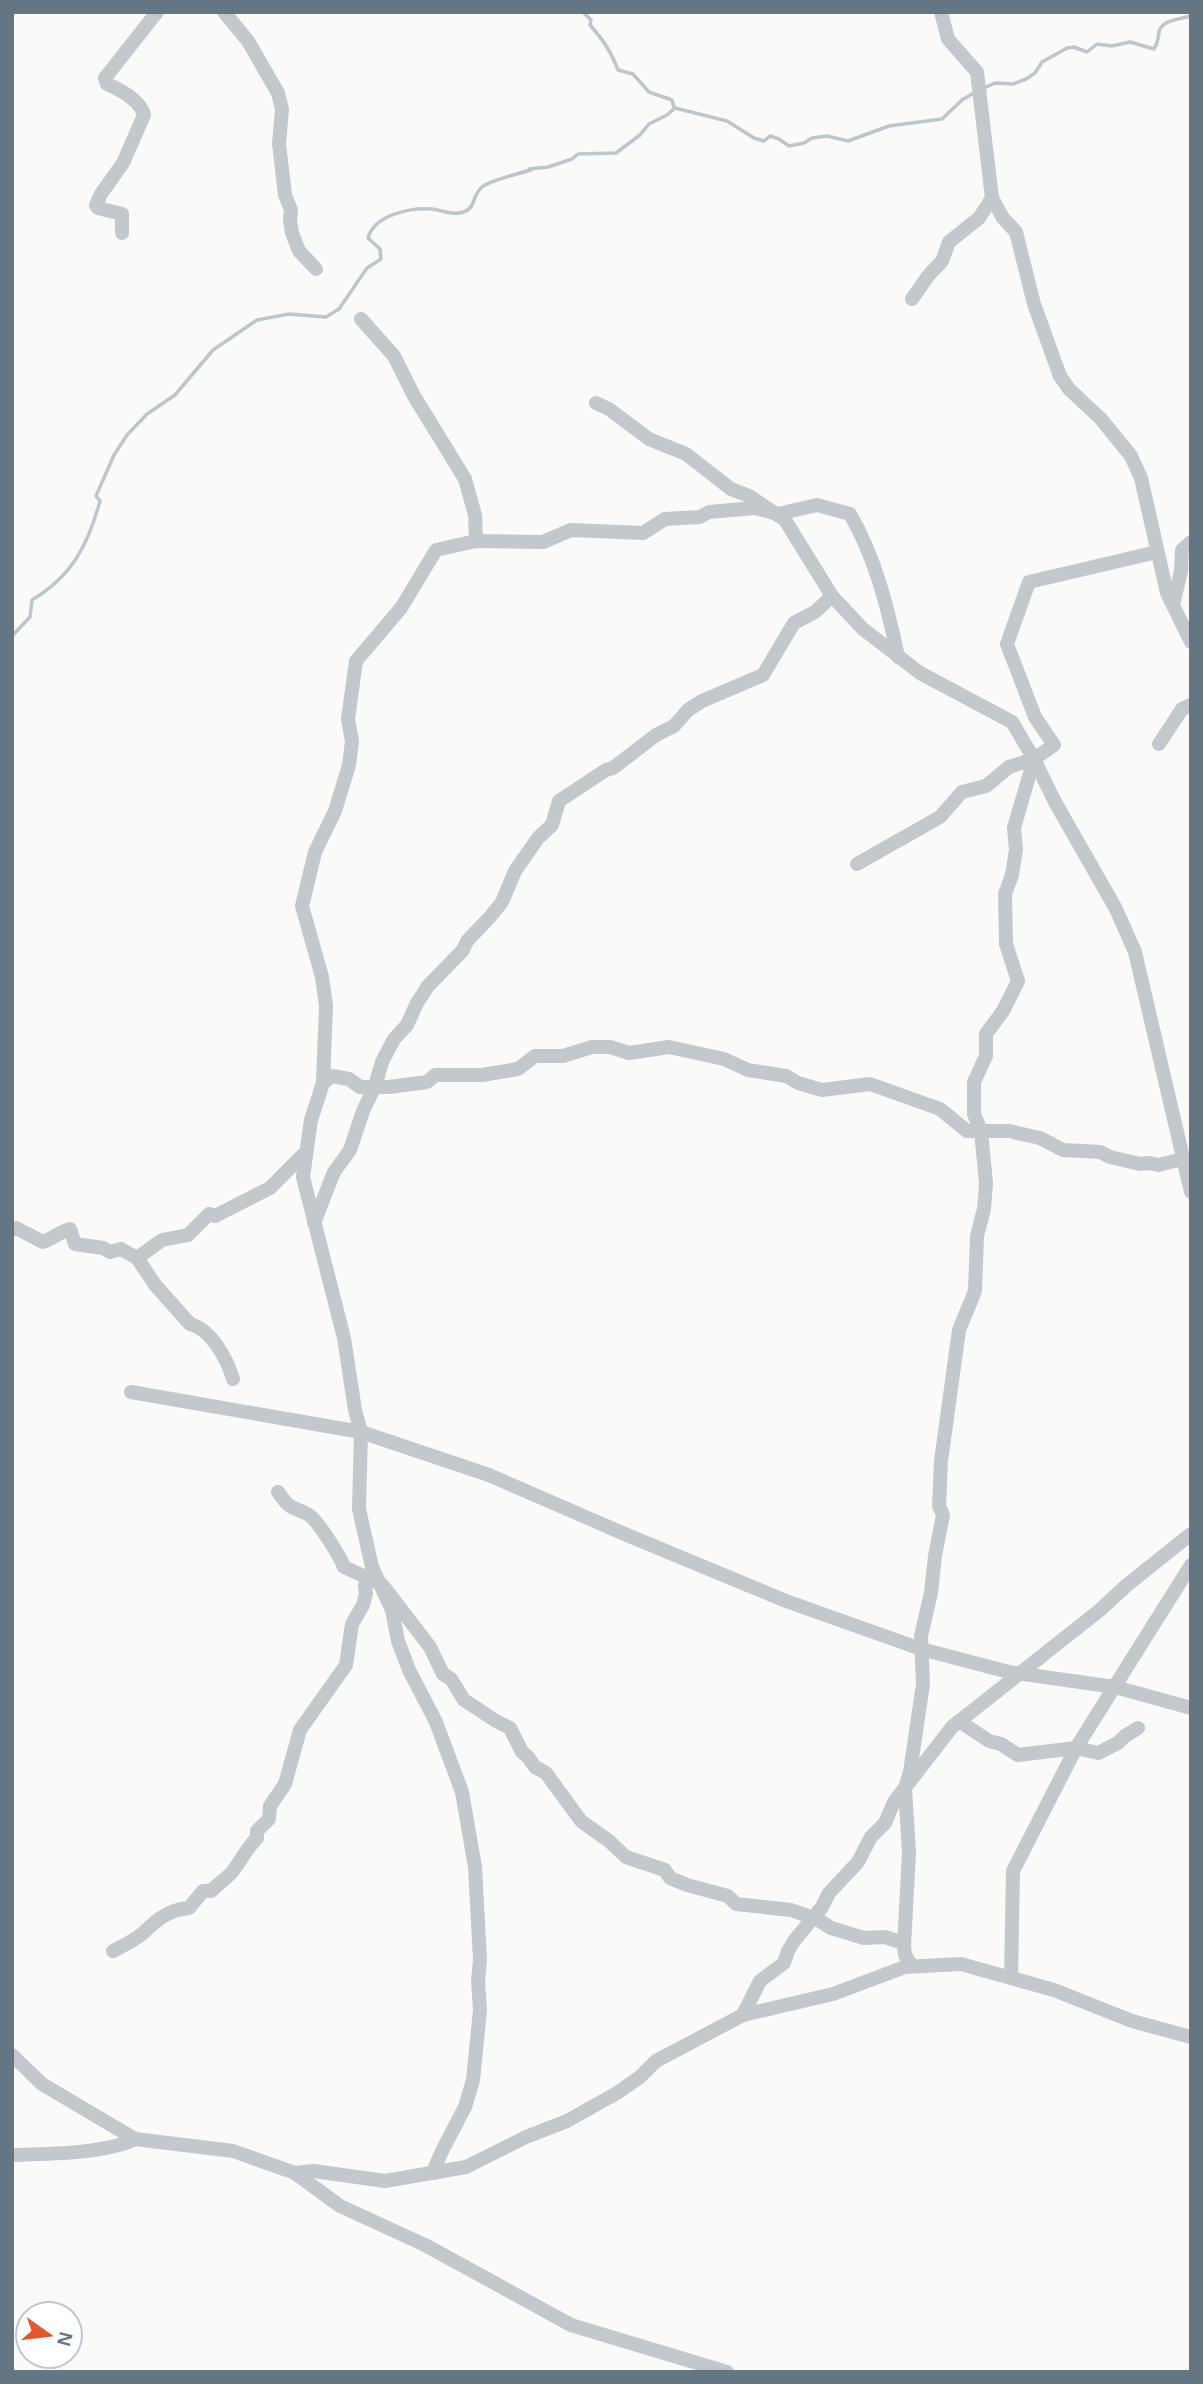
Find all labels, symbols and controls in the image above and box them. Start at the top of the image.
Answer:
north arrow [14,2300,84,2370]
text: N [53,2330,77,2348]

